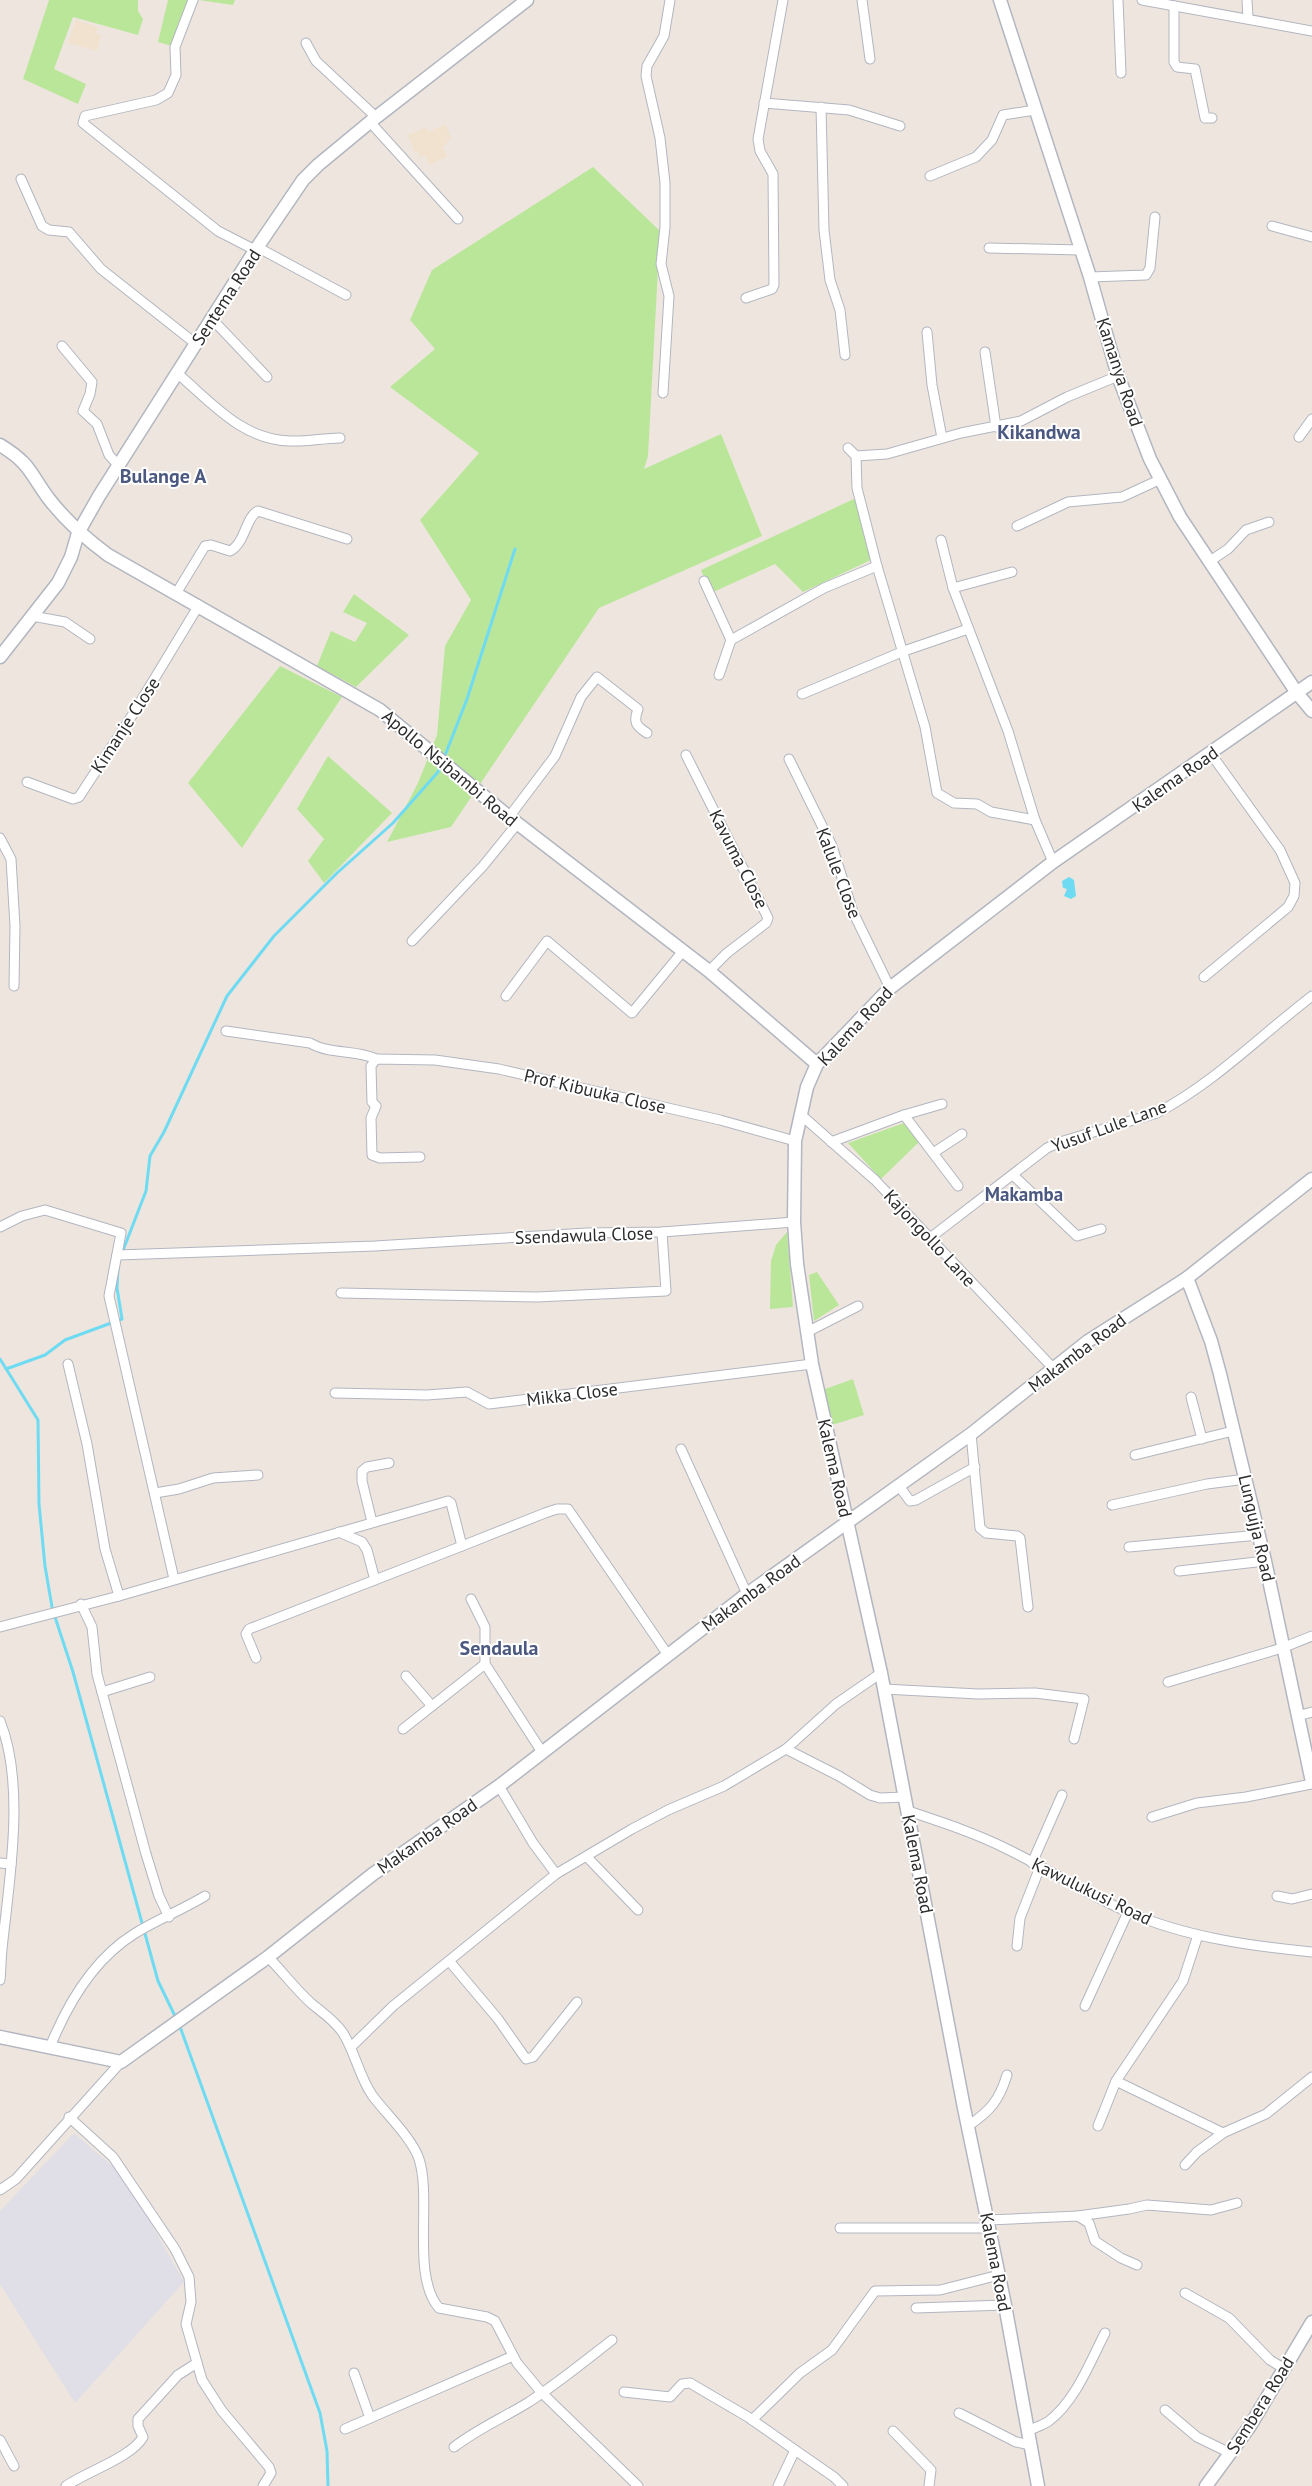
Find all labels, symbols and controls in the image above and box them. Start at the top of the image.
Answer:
street label: Sentema Road [186,245,266,349]
street label: Kamanya Road [1092,315,1148,429]
district label: Kikandwa [997,419,1081,445]
district label: Bulange A [120,463,207,489]
street label: Kimanje Close [85,673,165,777]
street label: Apollo Nsibambi Road [377,705,523,831]
street label: Kalema Road [1127,741,1223,817]
street label: Kavuma Close [704,806,774,912]
street label: Kalule Close [811,824,867,922]
street label: Kalema Road [812,981,898,1071]
street label: Prof Kibuuka Close [522,1064,668,1118]
street label: Yusuf Lule Lane [1048,1095,1170,1157]
district label: Makamba [985,1182,1063,1206]
street label: Kajongollo Lane [879,1184,981,1292]
street label: Ssendawula Close [514,1221,654,1249]
street label: Makamba Road [1023,1309,1131,1397]
street label: Mikka Close [525,1377,619,1411]
street label: Kalema Road [813,1417,857,1519]
street label: Lungujja Road [1233,1472,1281,1584]
street label: Makamba Road [697,1549,805,1637]
district label: Sendaula [460,1635,539,1661]
street label: Makamba Road [373,1793,481,1879]
street label: Kalema Road [897,1813,939,1915]
street label: Kawulukusi Road [1028,1852,1156,1930]
street label: Kalema Road [975,2211,1017,2313]
street label: Sembera Road [1221,2352,1299,2458]

